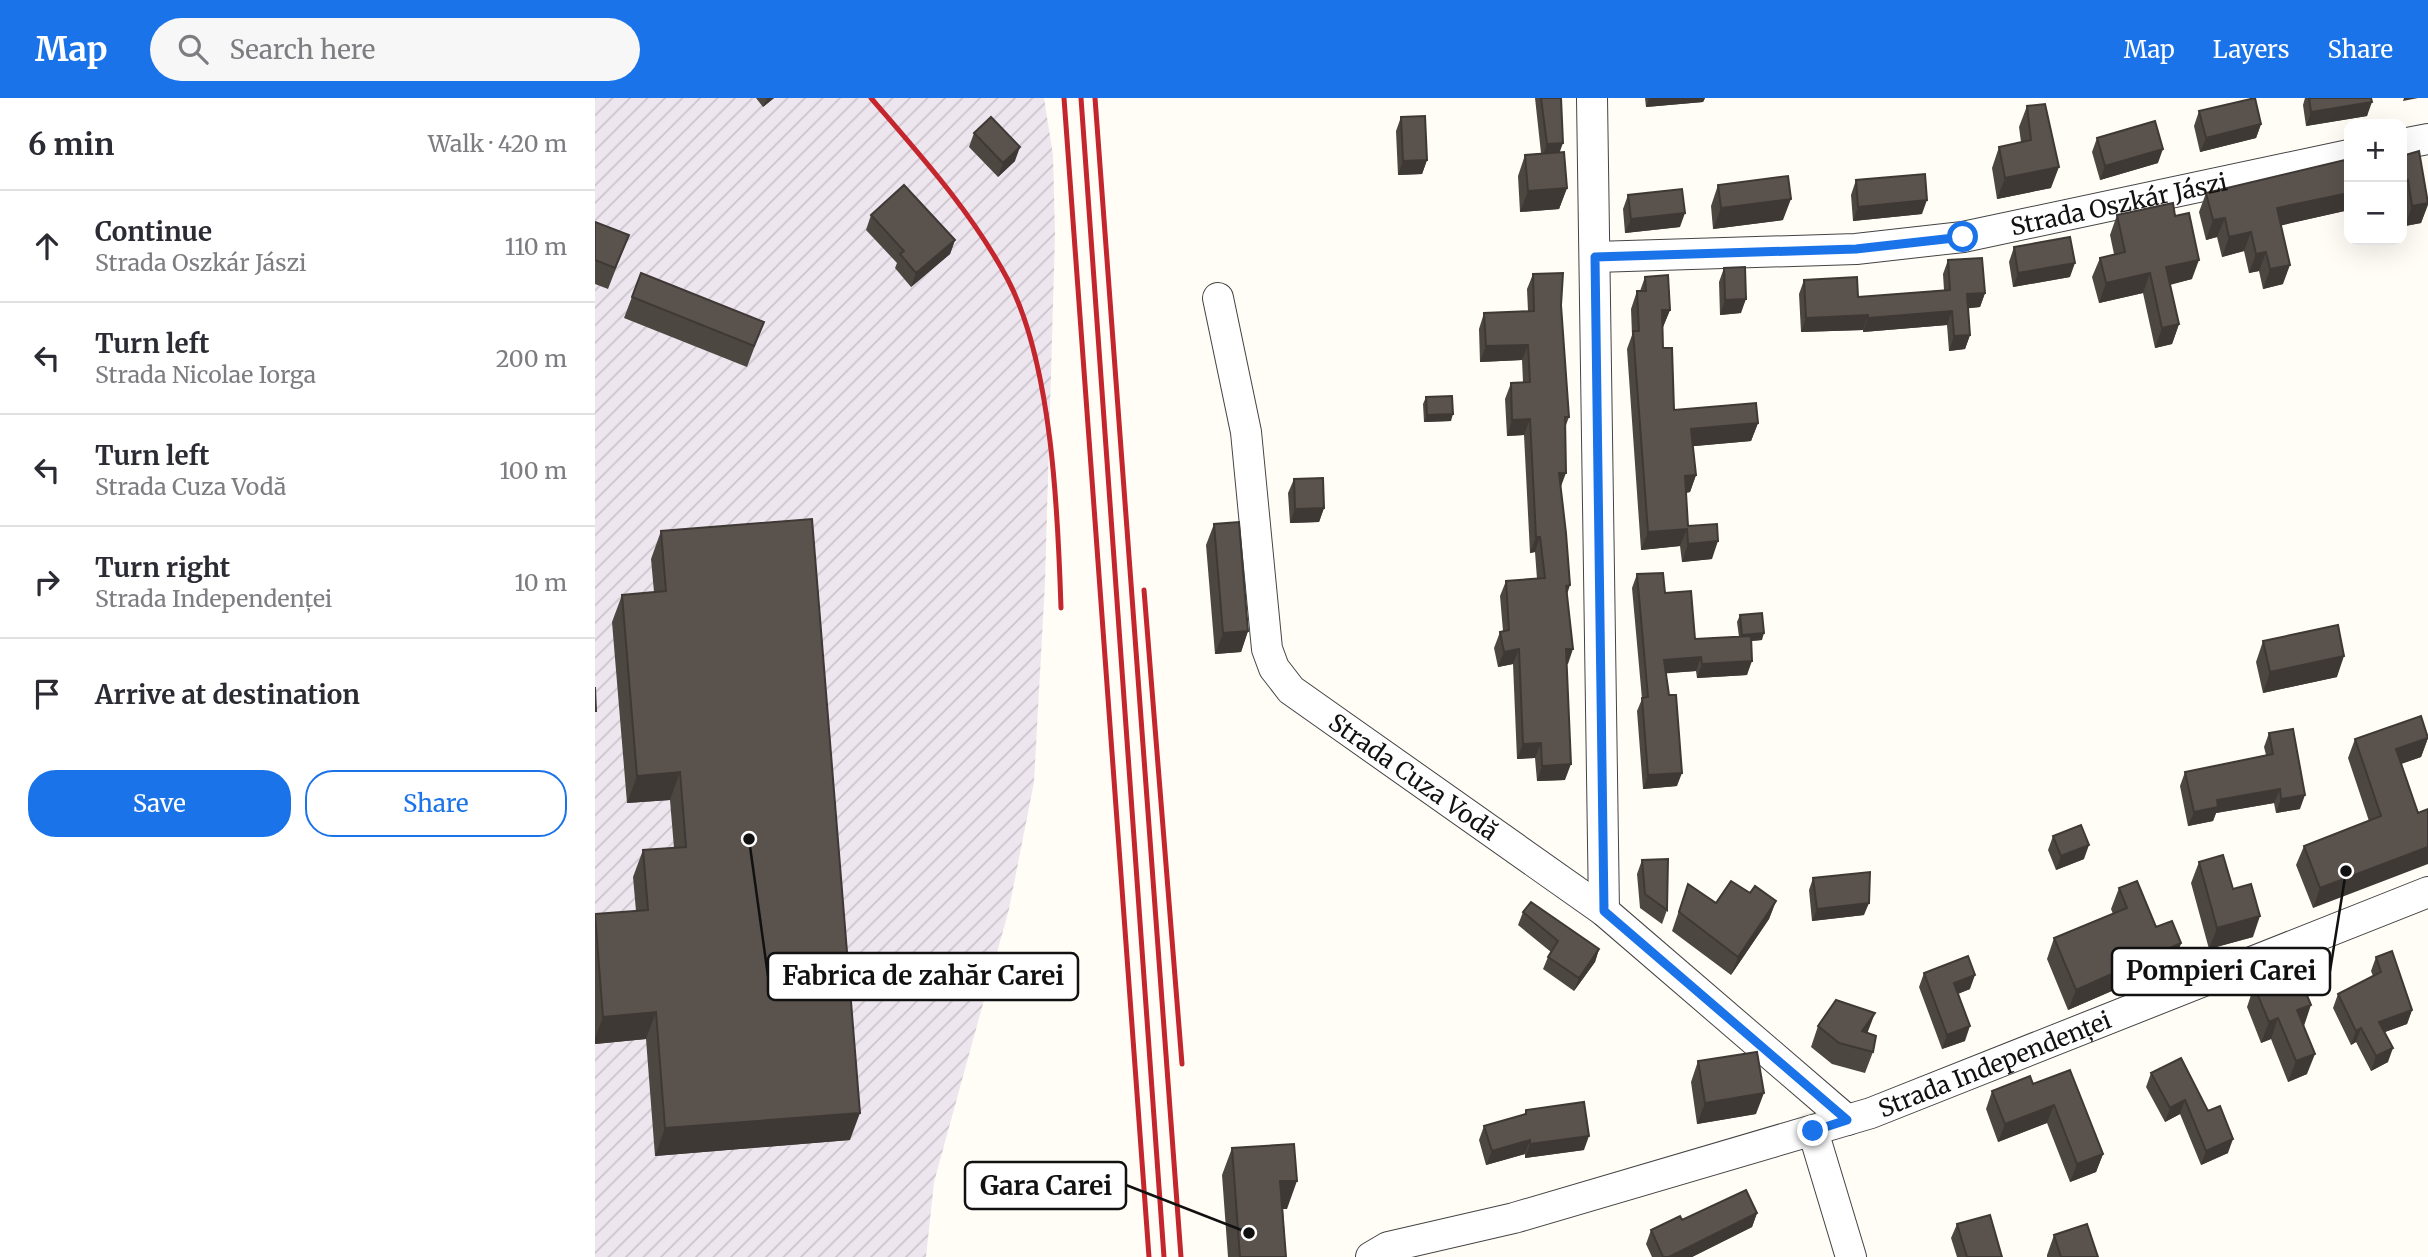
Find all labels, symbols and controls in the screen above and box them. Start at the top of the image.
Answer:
search box [150,18,640,81]
text: Map [35,29,108,70]
icon: search [174,30,212,68]
text: Search here [230,33,375,66]
text: Map [2124,34,2175,65]
text: Layers [2213,34,2289,65]
text: Share [2327,34,2393,65]
map controls [2344,119,2407,245]
button: + [2344,119,2407,182]
text: 6 min [28,125,114,163]
text: Walk · 420 m [428,129,567,158]
street label: Strada Oszkár Jászi [2008,166,2230,242]
button: − [2344,182,2407,245]
text: Continue [95,215,212,248]
route start [1947,221,1978,252]
icon: ahead [28,227,66,265]
text: 110 m [505,232,567,261]
text: Strada Oszkár Jászi [95,248,306,277]
text: Turn left [95,327,209,360]
icon: left [28,339,66,377]
text: 200 m [496,344,567,373]
text: Strada Nicolae Iorga [95,360,316,389]
text: Turn left [95,439,209,472]
icon: left [28,451,66,489]
text: 100 m [499,456,567,485]
text: Strada Cuza Vodă [95,472,286,501]
text: Turn right [95,551,230,584]
icon: right [28,563,66,601]
text: 10 m [514,568,567,597]
text: Strada Independenței [95,584,332,613]
icon: arrive [28,675,66,713]
text: Arrive at destination [95,678,360,711]
street label: Strada Cuza Vodă [1323,706,1504,847]
button: Save [28,770,291,837]
button: Share [305,770,567,837]
callout: Pompieri Carei [2112,948,2330,995]
callout: Fabrica de zahăr Carei [768,953,1078,1000]
text: Pompieri Carei [2126,954,2316,987]
text: Fabrica de zahăr Carei [782,959,1064,992]
street label: Strada Independenței [1874,1004,2116,1124]
route end [1797,1115,1828,1146]
callout: Gara Carei [965,1162,1126,1209]
text: Gara Carei [980,1169,1112,1202]

